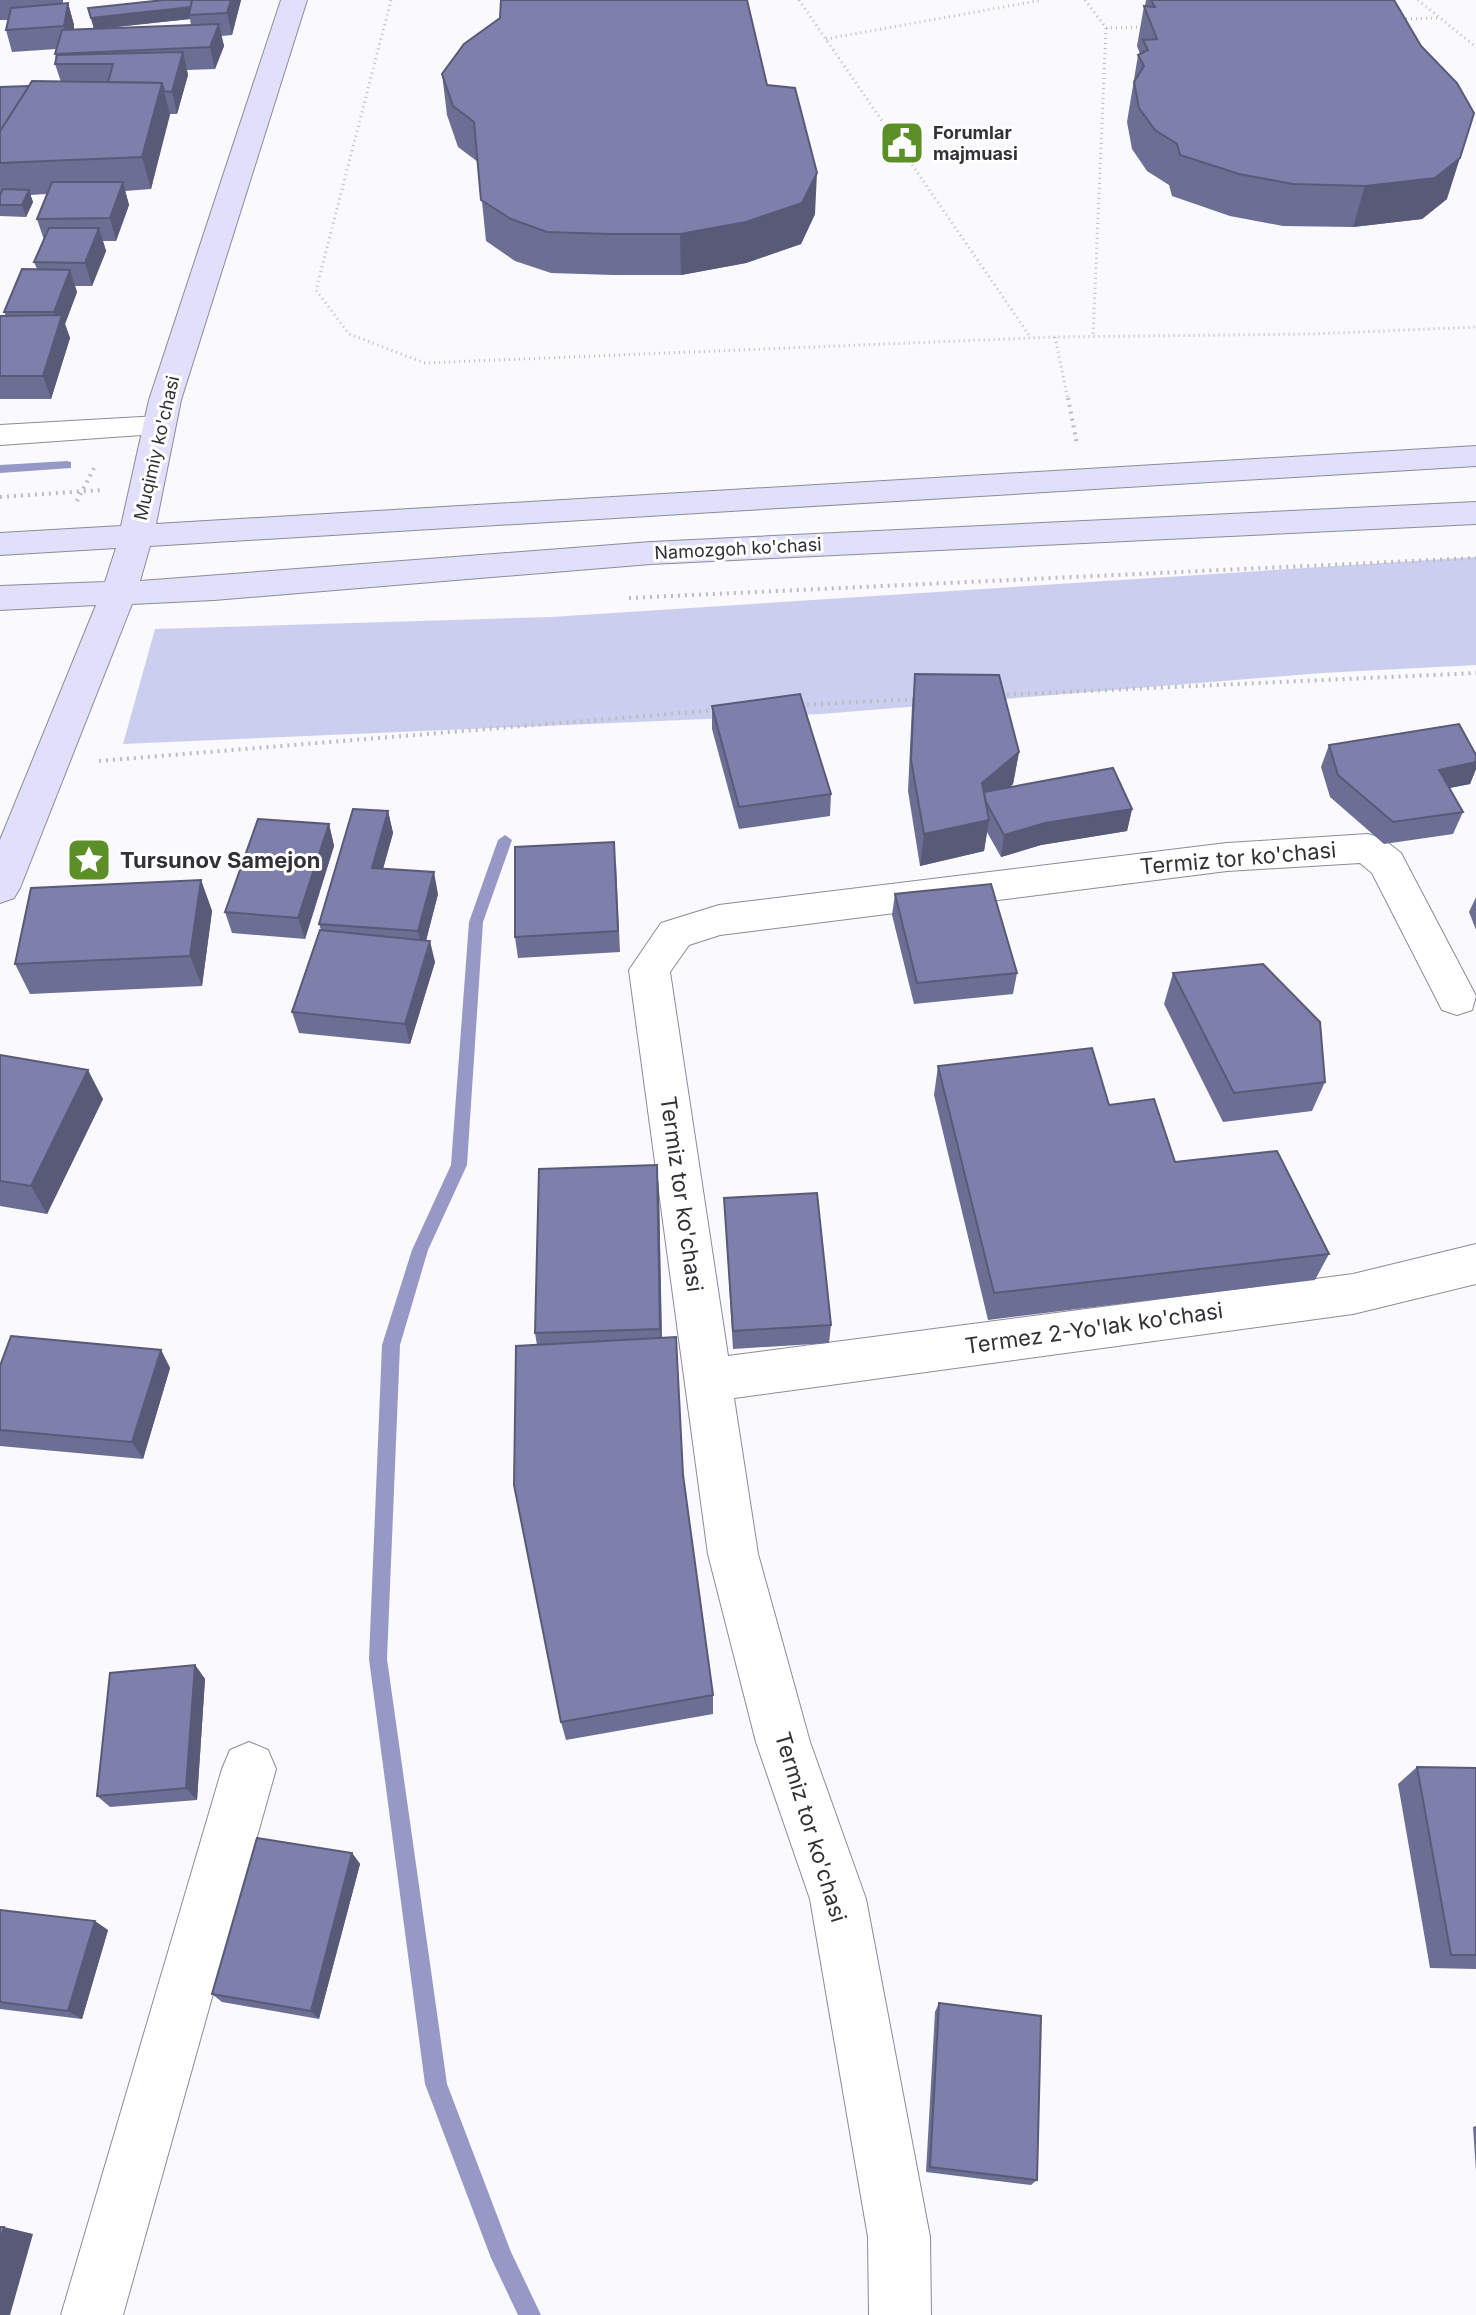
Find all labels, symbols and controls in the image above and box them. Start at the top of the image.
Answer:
public building icon: Forumlar majmuasi [878,119,926,167]
place label: Forumlar majmuasi [933,122,1018,164]
street label: Muqimiy ko'chasi [130,374,183,522]
street label: Namozgoh ko'chasi [654,534,822,563]
place icon: Tursunov Samejon [65,836,113,884]
street label: Termiz tor ko'chasi [1139,836,1337,880]
place label: Tursunov Samejon [120,847,320,873]
street label: Termiz tor ko'chasi [655,1095,709,1293]
street label: Termez 2-Yo'lak ko'chasi [963,1297,1225,1359]
street label: Termiz tor ko'chasi [770,1729,852,1925]

